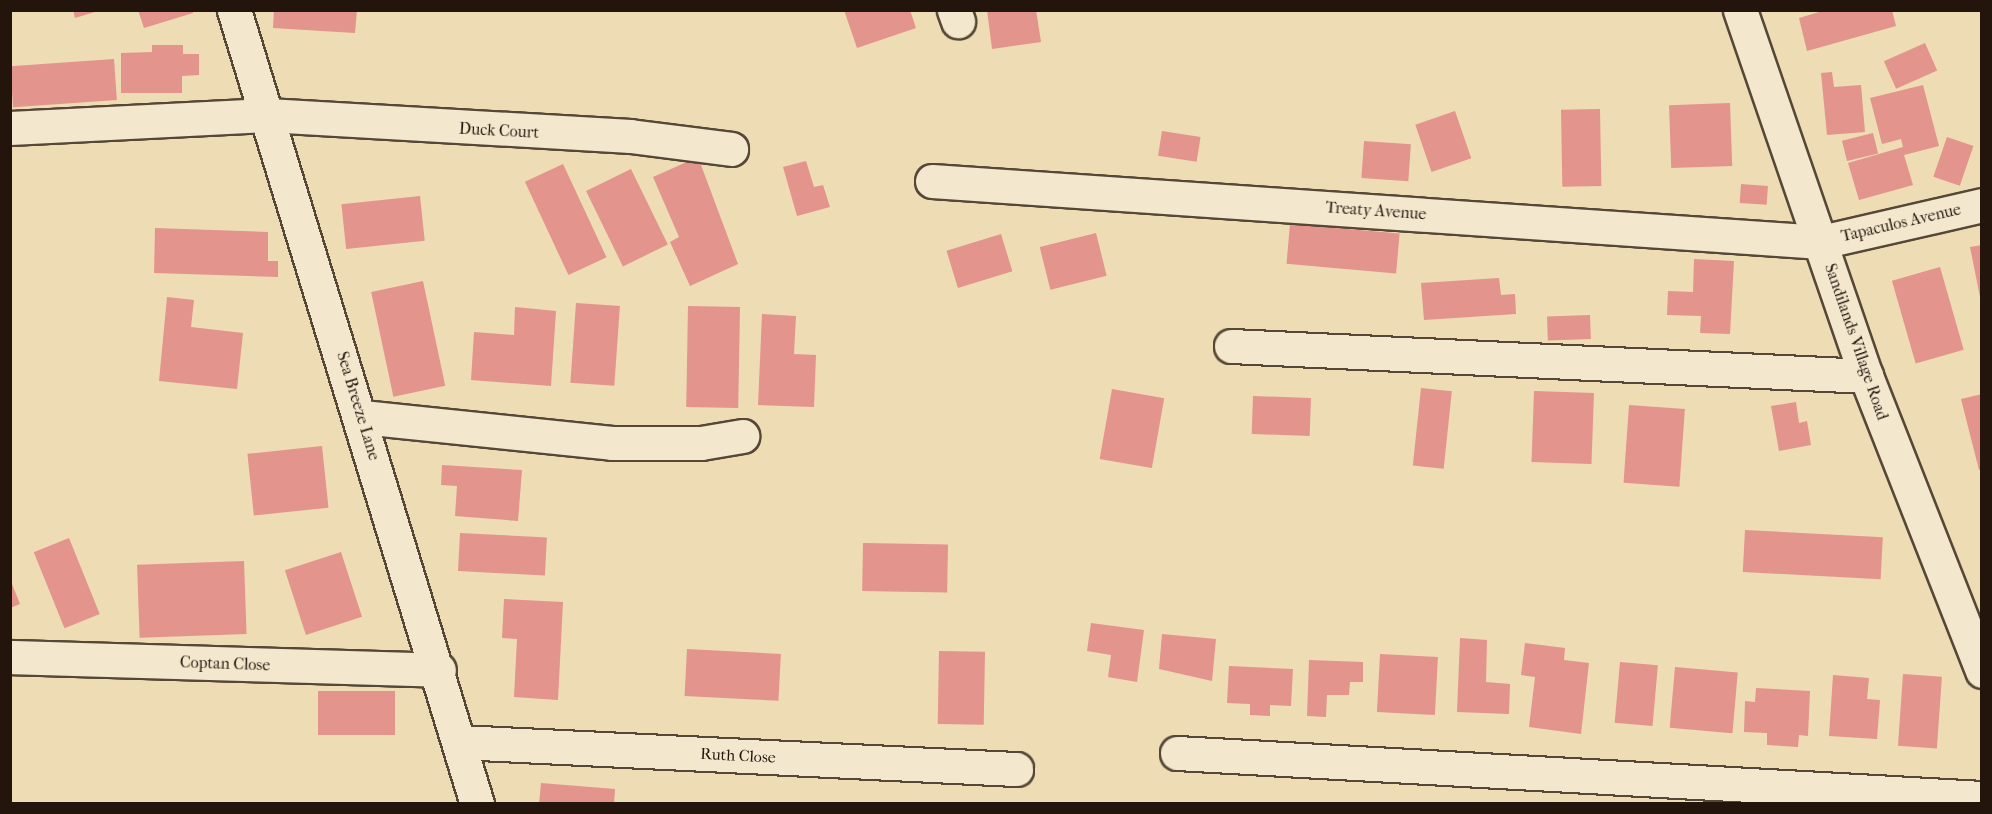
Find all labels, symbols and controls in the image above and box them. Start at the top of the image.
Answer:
street label: Duck Court [458,119,540,143]
street label: Treaty Avenue [1325,198,1427,224]
street label: Tapaculos Avenue [1839,200,1963,246]
street label: Sandilands Village Road [1820,261,1892,423]
street label: Sea Breeze Lane [332,349,384,463]
street label: Coptan Close [179,653,271,675]
street label: Ruth Close [700,744,776,768]

